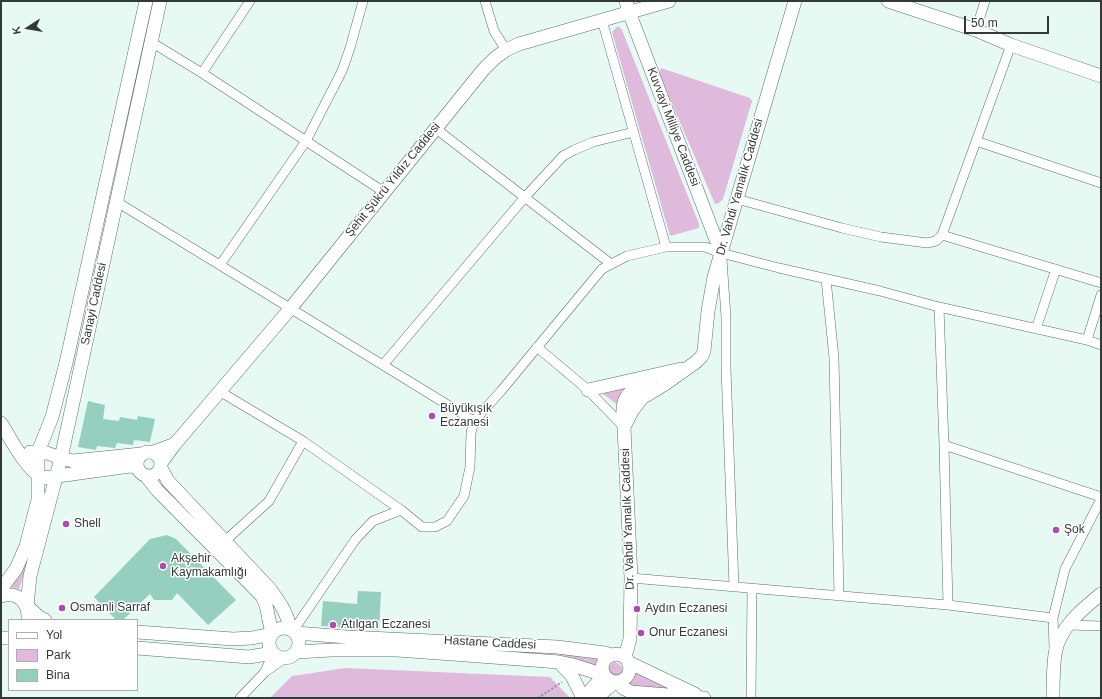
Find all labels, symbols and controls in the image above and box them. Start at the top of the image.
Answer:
north arrow [8,8,48,48]
scale bar [966,8,1051,34]
text: 50 m [971,16,998,30]
text: K [10,25,23,36]
street label: Kuvvayi Milliye Caddesi [644,66,702,188]
street label: Dr. Vahdi Yamalık Caddesi [714,117,766,257]
street label: Şehit Şükrü Yıldız Caddesi [342,120,444,240]
street label: Sanayi Caddesi [78,261,110,347]
place label: Büyükışık Eczanesi [440,402,492,430]
marker: Büyükışık Eczanesi [427,411,437,421]
street label: Dr. Vahdi Yamalık Caddesi [618,448,638,590]
place label: Shell [74,517,101,531]
marker: Shell [61,519,71,529]
place label: Şok [1064,523,1085,537]
marker: Şok [1051,525,1061,535]
place label: Akşehir Kaymakamlığı [171,552,247,580]
marker: Akşehir Kaymakamlığı [158,561,168,571]
place label: Osmanli Sarraf [70,601,150,615]
place label: Aydın Eczanesi [645,602,727,616]
marker: Osmanli Sarraf [57,603,67,613]
marker: Aydın Eczanesi [632,604,642,614]
place label: Atılgan Eczanesi [341,618,430,632]
legend [8,619,138,691]
marker: Atılgan Eczanesi [328,620,338,630]
place label: Onur Eczanesi [649,626,728,640]
text: Yol [46,628,62,642]
marker: Onur Eczanesi [636,628,646,638]
street label: Hastane Caddesi [444,633,536,653]
text: Park [46,648,71,662]
text: Bina [46,668,70,682]

